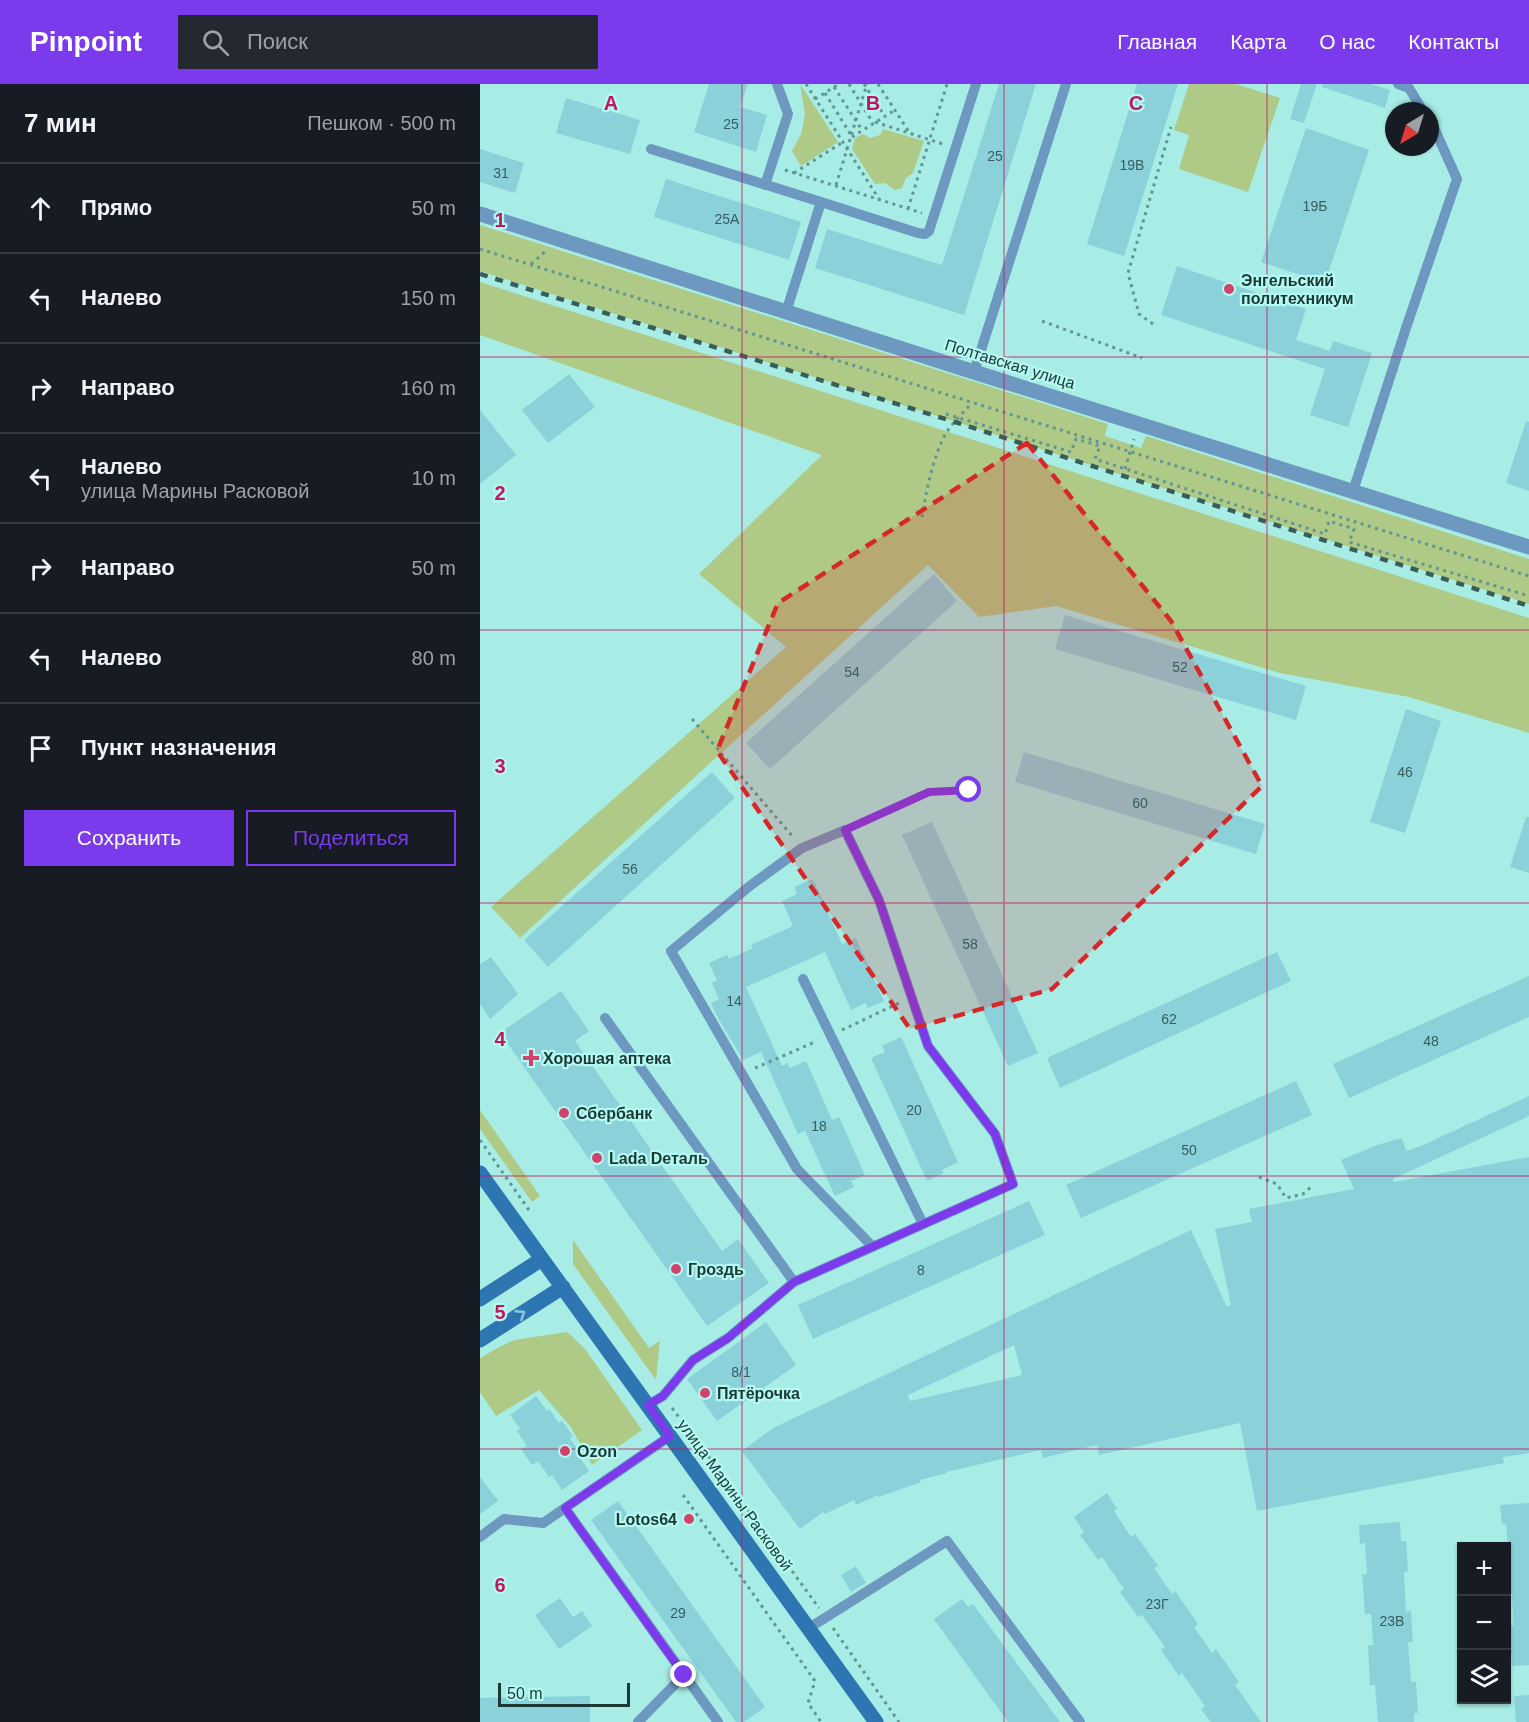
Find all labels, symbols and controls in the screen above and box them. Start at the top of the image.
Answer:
search box [178,15,598,69]
text: Pinpoint [30,26,142,57]
icon: search [199,26,232,59]
text: Поиск [247,29,308,54]
text: Главная [1117,30,1197,53]
text: Карта [1230,30,1286,53]
text: О нас [1319,30,1375,53]
text: Контакты [1408,30,1499,53]
text: A [604,92,618,114]
text: B [866,92,880,114]
text: C [1129,92,1143,114]
north arrow [1385,102,1439,156]
text: 7 мин [24,108,97,138]
text: Пешком · 500 m [307,112,456,134]
house number: 25 [723,116,739,132]
house number: 25 [987,148,1003,164]
house number: 19В [1120,157,1144,173]
house number: 31 [493,165,509,181]
icon: ahead [24,192,57,225]
text: Прямо [81,195,152,220]
text: 50 m [412,197,456,219]
house number: 19Б [1303,198,1327,214]
text: 1 [494,209,506,231]
house number: 25А [715,211,740,227]
place label: Энгельский политехникум [1241,272,1354,307]
icon: left [24,282,57,315]
marker: Энгельский политехникум [1222,282,1236,296]
text: Налево [81,285,162,310]
text: 150 m [400,287,456,309]
street label: Полтавская улица [943,336,1077,392]
icon: right [24,372,57,405]
text: Направо [81,375,175,400]
text: 160 m [400,377,456,399]
text: Налево [81,454,162,479]
icon: left [24,462,57,495]
text: 10 m [412,467,456,489]
text: улица Марины Расковой [81,480,309,502]
text: 2 [494,482,506,504]
icon: right [24,552,57,585]
text: Направо [81,555,175,580]
text: 50 m [412,557,456,579]
icon: left [24,642,57,675]
text: Налево [81,645,162,670]
text: 80 m [412,647,456,669]
house number: 52 [1172,659,1188,675]
house number: 54 [844,664,860,680]
icon: arrive [24,732,57,765]
text: Пункт назначения [81,735,277,760]
text: 3 [494,755,506,777]
house number: 46 [1397,764,1413,780]
route start [955,776,981,802]
house number: 60 [1132,795,1148,811]
button: Сохранить [24,810,234,866]
button: Поделиться [246,810,456,866]
house number: 56 [622,861,638,877]
house number: 58 [962,936,978,952]
house number: 14 [726,993,742,1009]
house number: 62 [1161,1011,1177,1027]
text: 4 [494,1028,506,1050]
house number: 48 [1423,1033,1439,1049]
place label: Хорошая аптека [543,1050,671,1067]
marker: Хорошая аптека [524,1051,538,1065]
house number: 20 [906,1102,922,1118]
place label: Сбербанк [576,1105,653,1122]
marker: Сбербанк [557,1106,571,1120]
house number: 18 [811,1118,827,1134]
house number: 50 [1181,1142,1197,1158]
place label: Lada Dеталь [609,1150,708,1167]
marker: Lada Dеталь [590,1151,604,1165]
place label: Гроздь [688,1261,744,1278]
marker: Гроздь [669,1262,683,1276]
house number: 8 [917,1262,925,1278]
text: 5 [494,1301,506,1323]
one-way arrow [515,1310,526,1321]
house number: 8/1 [731,1364,751,1380]
place label: Пятёрочка [717,1385,800,1402]
marker: Пятёрочка [698,1386,712,1400]
street label: улица Марины Расковой [674,1416,796,1574]
place label: Ozon [577,1443,617,1460]
marker: Ozon [558,1444,572,1458]
place label: Lotos64 [616,1511,677,1528]
marker: Lotos64 [682,1512,696,1526]
map controls [1457,1542,1511,1704]
button: + [1457,1542,1511,1596]
text: 6 [494,1574,506,1596]
house number: 23Г [1145,1596,1169,1612]
button: − [1457,1596,1511,1650]
house number: 29 [670,1605,686,1621]
house number: 23В [1380,1613,1404,1629]
button: layers [1457,1650,1511,1704]
route end [670,1661,696,1687]
scale bar [498,1680,630,1708]
text: 50 m [507,1685,543,1702]

